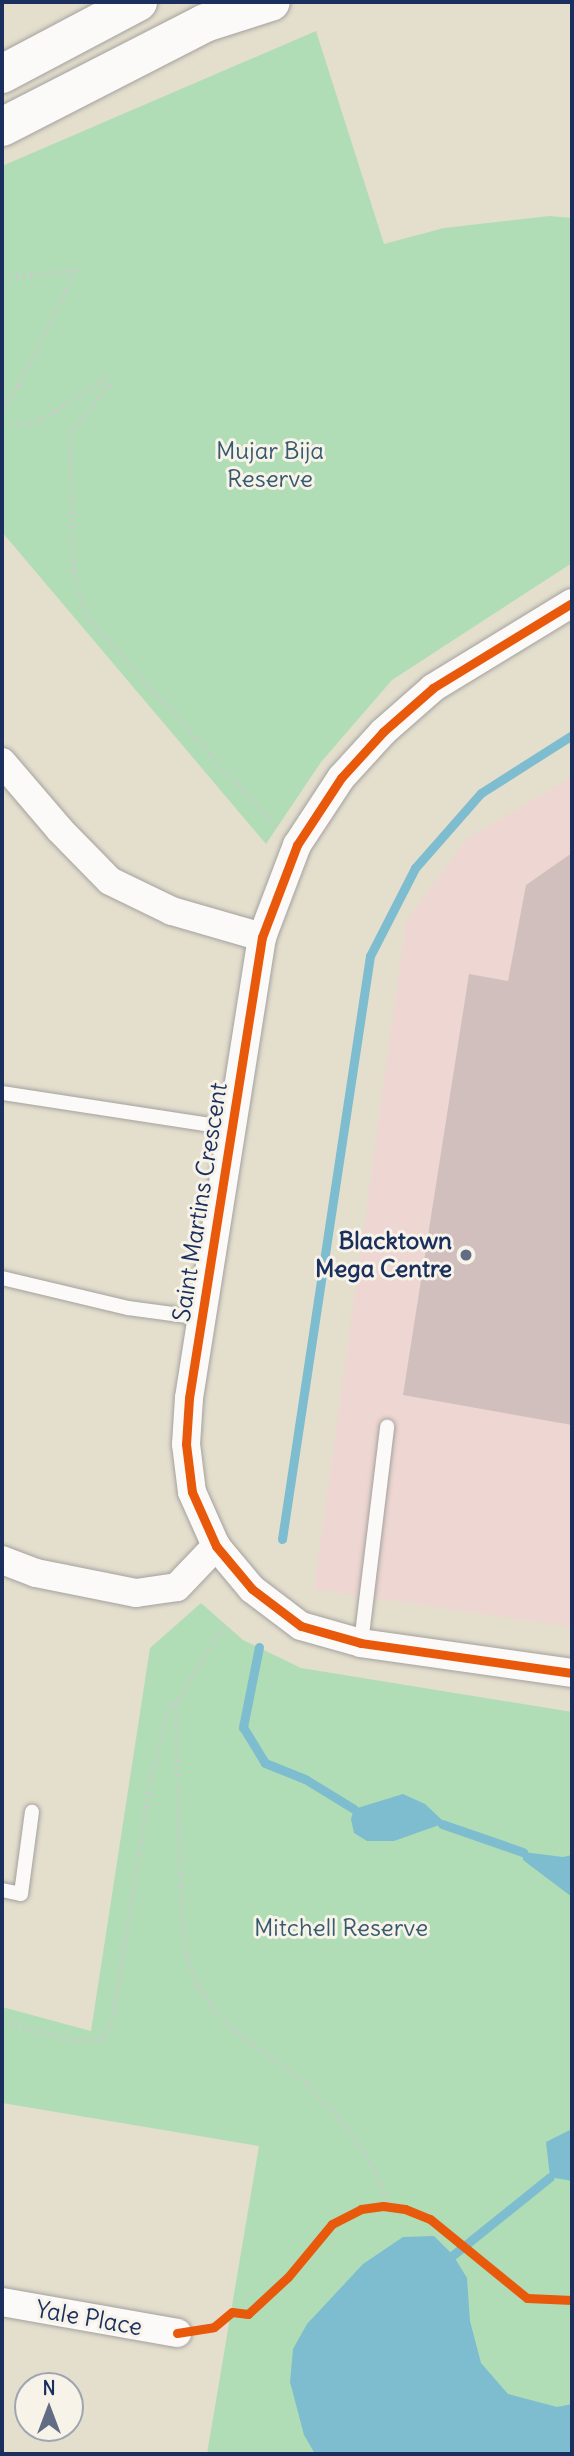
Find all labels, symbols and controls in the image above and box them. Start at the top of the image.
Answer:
park label: Mujar Bija Reserve [216,437,324,493]
street label: Saint Martins Crescent [167,1080,233,1324]
place label: Blacktown Mega Centre [315,1227,452,1283]
marker: Blacktown Mega Centre [458,1247,474,1263]
park label: Mitchell Reserve [254,1914,428,1942]
street label: Yale Place [34,2294,144,2342]
north arrow [14,2372,84,2442]
text: N [42,2376,56,2400]

